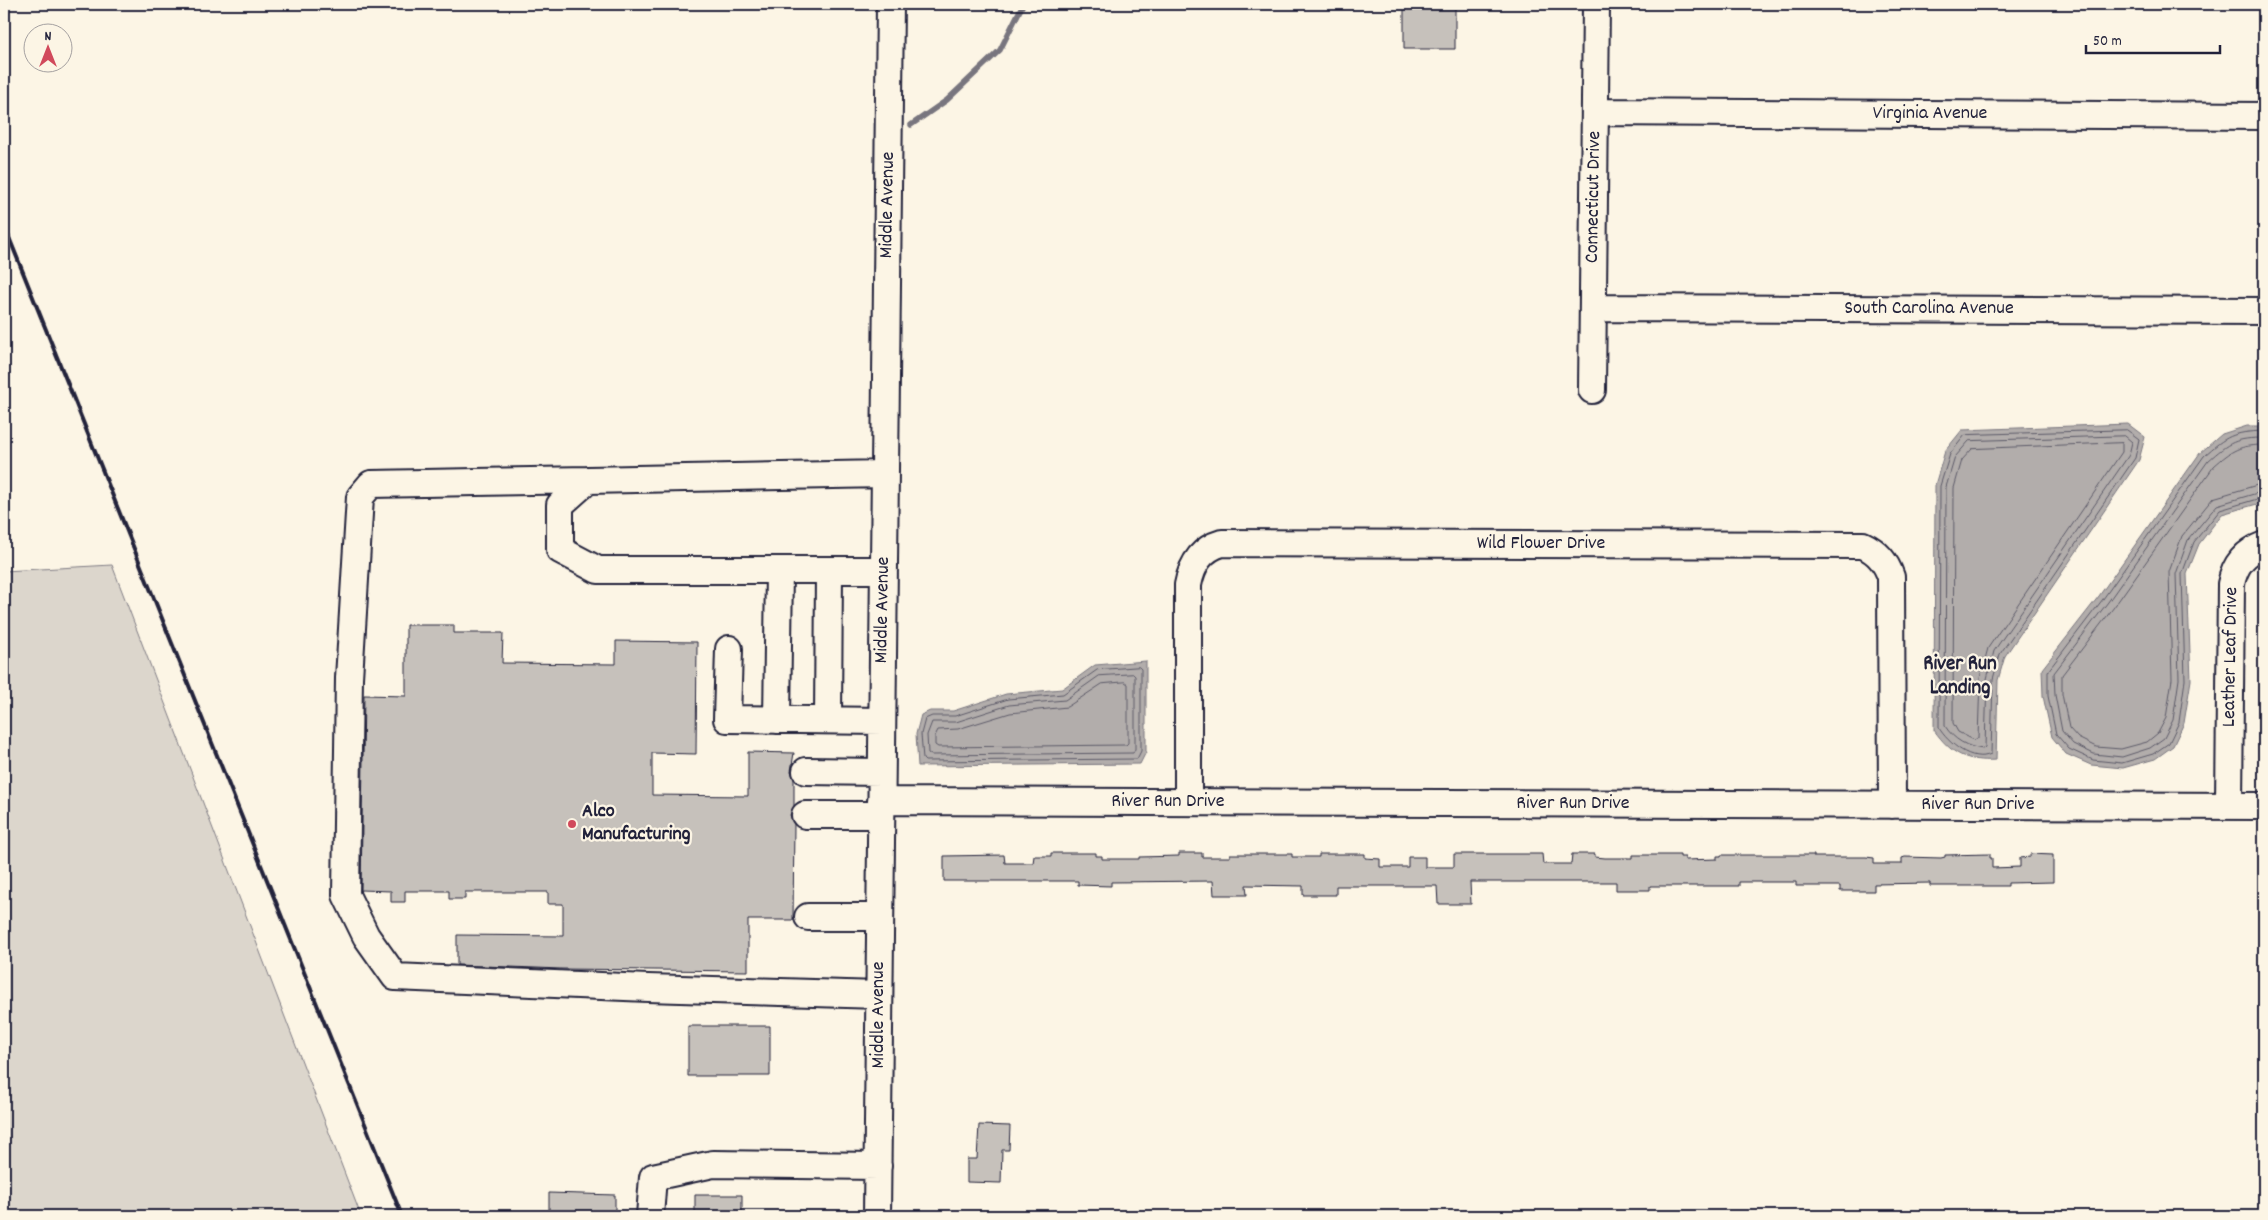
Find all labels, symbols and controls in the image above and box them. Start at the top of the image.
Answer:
north arrow [22,22,72,72]
scale bar [2086,22,2219,54]
text: N [45,27,52,47]
text: 50 m [2093,31,2122,53]
street label: Virginia Avenue [1873,100,1988,128]
street label: Connecticut Drive [1579,130,1609,263]
street label: Middle Avenue [873,151,903,259]
street label: South Carolina Avenue [1844,295,2014,323]
street label: Wild Flower Drive [1477,530,1606,558]
street label: Middle Avenue [868,556,898,664]
street label: Leather Leaf Drive [2216,586,2246,727]
district label: River Run Landing [1923,650,1997,704]
street label: River Run Drive [1111,788,1225,816]
street label: River Run Drive [1516,790,1630,818]
street label: River Run Drive [1921,791,2035,819]
place label: Alco Manufacturing [582,798,691,849]
marker: Alco Manufacturing [566,818,578,830]
street label: Middle Avenue [865,961,893,1069]

